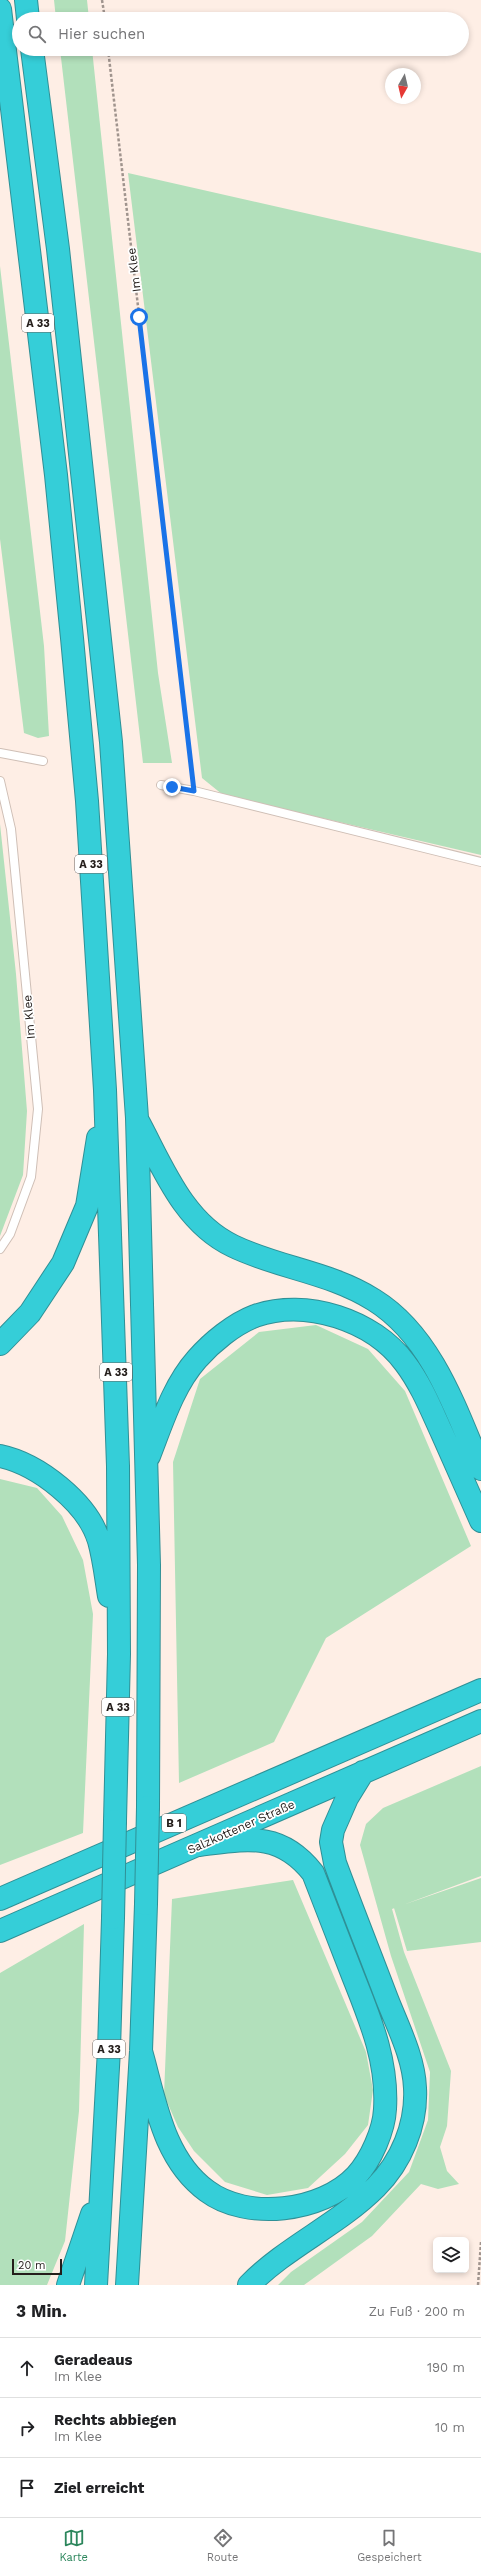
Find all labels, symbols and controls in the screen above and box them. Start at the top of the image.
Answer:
search box [12,12,469,56]
icon: search [26,23,48,45]
text: Hier suchen [58,25,145,43]
north arrow [385,68,421,104]
street label: Im Klee [124,247,144,293]
route start [130,308,148,326]
road number: A 33 [22,314,54,332]
route end [163,778,181,796]
road number: A 33 [75,855,107,873]
street label: Im Klee [20,994,38,1040]
road number: A 33 [100,1363,132,1381]
road number: A 33 [102,1698,134,1716]
street label: Salzkottener Straße [185,1797,297,1857]
road number: B 1 [162,1814,186,1832]
road number: A 33 [93,2040,125,2058]
map controls [433,2237,469,2273]
button: layers [433,2237,469,2273]
scale bar [12,2257,62,2276]
text: 20 m [18,2259,46,2272]
text: 3 Min. [16,2301,67,2321]
text: Zu Fuß · 200 m [369,2304,465,2319]
text: Geradeaus [54,2351,133,2369]
icon: ahead [16,2357,38,2379]
text: 190 m [427,2360,465,2375]
text: Im Klee [54,2369,102,2384]
text: Rechts abbiegen [54,2411,176,2429]
icon: right [16,2417,38,2439]
text: 10 m [435,2420,465,2435]
text: Im Klee [54,2429,102,2444]
icon: arrive [16,2477,38,2499]
text: Ziel erreicht [54,2479,144,2497]
tab: Karte [59,2527,88,2564]
tab: Route [207,2527,238,2564]
tab: Gespeichert [357,2527,422,2564]

